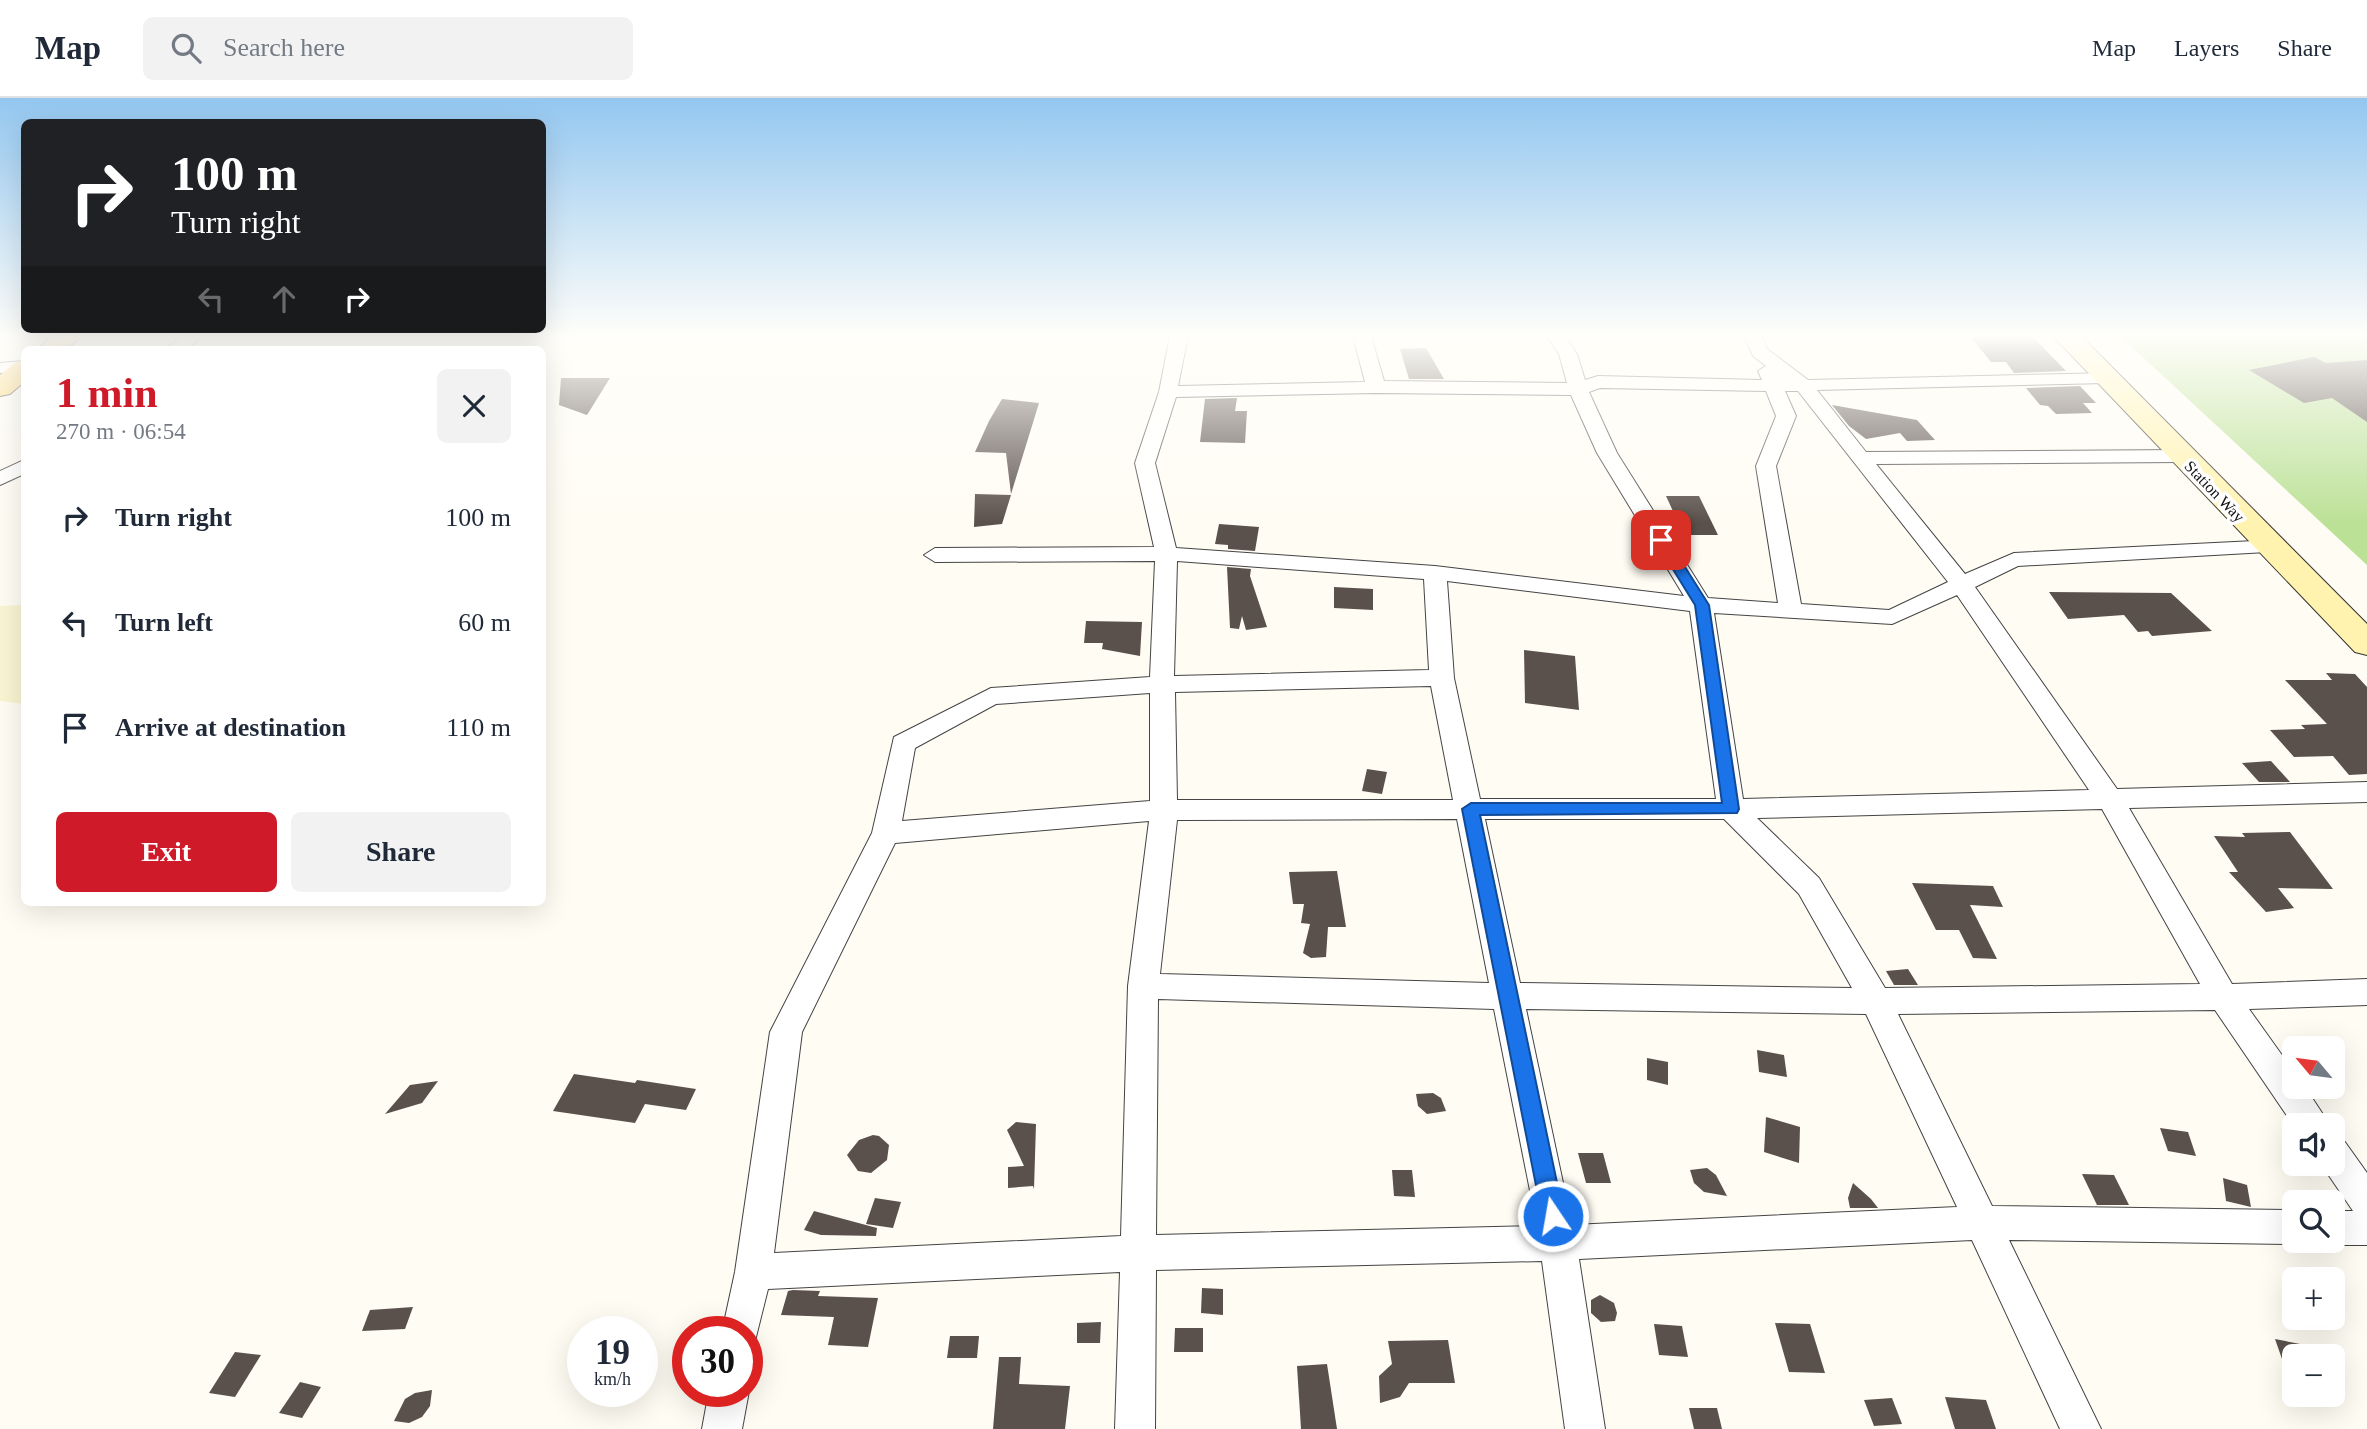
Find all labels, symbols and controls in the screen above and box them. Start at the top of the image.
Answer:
search box [143,17,633,80]
icon: search [167,29,205,67]
text: Map [35,30,101,66]
text: Search here [223,33,345,62]
text: Map [2092,35,2136,61]
text: Layers [2174,35,2239,61]
text: Share [2277,35,2332,61]
text: 100 m [171,146,298,201]
icon: right [56,147,147,238]
text: Turn right [171,204,301,240]
icon: left [192,280,230,318]
icon: ahead [265,280,303,318]
icon: right [338,280,376,318]
button: close [437,369,511,443]
text: 1 min [56,370,158,416]
text: 270 m · 06:54 [56,419,186,444]
street label: Station Way [2181,457,2248,526]
icon: right [56,499,94,537]
text: Turn right [115,503,232,532]
text: 100 m [445,503,511,532]
pin [1631,510,1691,570]
icon: arrive [1642,521,1680,559]
icon: left [56,604,94,642]
text: Turn left [115,608,213,637]
text: 60 m [458,608,511,637]
icon: arrive [56,709,94,747]
text: Arrive at destination [115,713,346,742]
text: 110 m [446,713,511,742]
button: Exit [56,812,277,892]
button: Share [291,812,511,892]
north arrow [2282,1036,2345,1099]
map controls [2282,1036,2345,1407]
button: sound [2282,1113,2345,1176]
position arrow [1516,1179,1590,1253]
button: search [2282,1190,2345,1253]
button: + [2282,1267,2345,1330]
speed limit sign: 30 [672,1316,763,1407]
text: 19 [595,1333,630,1372]
button: − [2282,1344,2345,1407]
text: km/h [594,1369,631,1389]

